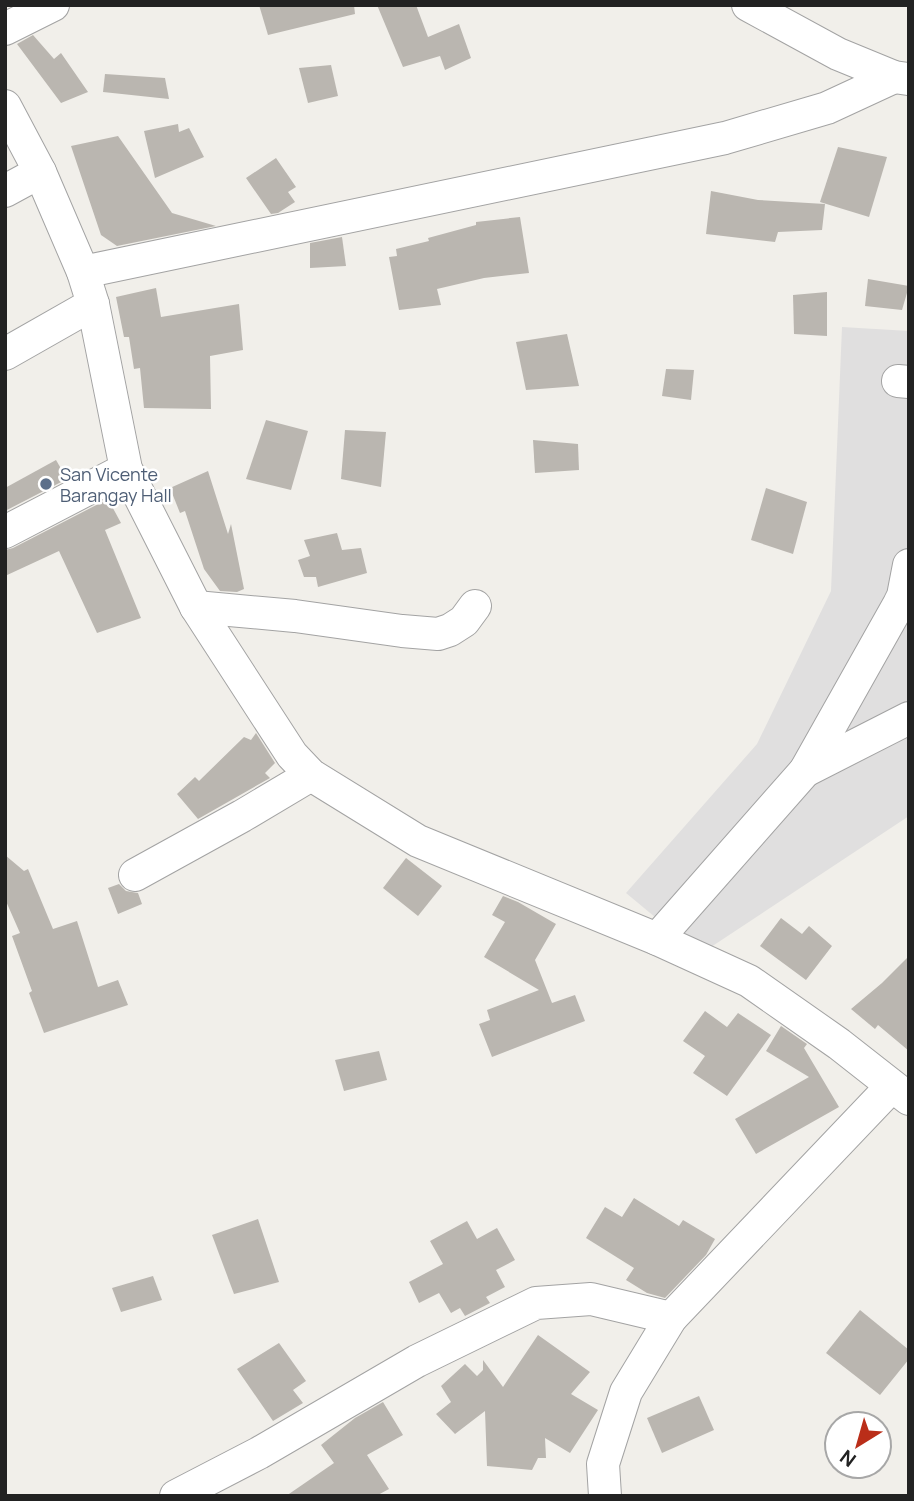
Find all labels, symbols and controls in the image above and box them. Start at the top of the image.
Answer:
place label: San Vicente Barangay Hall [60,462,172,507]
marker: San Vicente Barangay Hall [38,476,54,492]
north arrow [823,1410,893,1480]
text: N [834,1444,861,1473]

